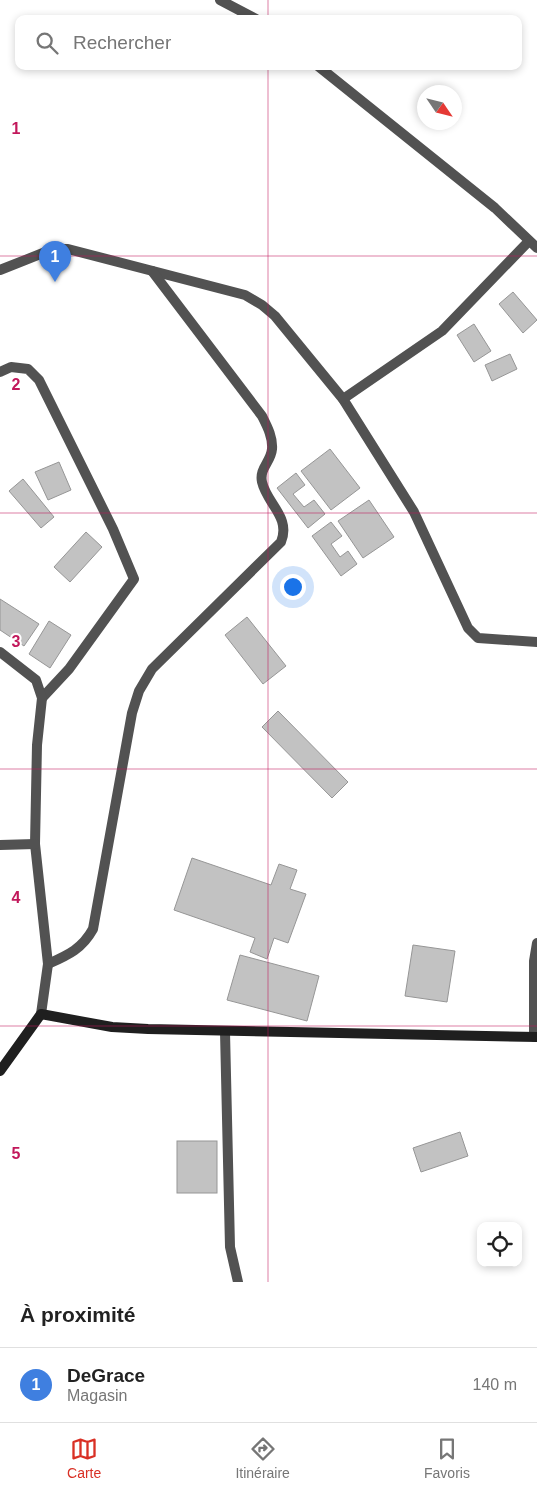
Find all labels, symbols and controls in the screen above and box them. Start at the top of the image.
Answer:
search box [15,15,522,70]
icon: search [33,29,61,57]
text: Rechercher [73,32,171,53]
north arrow [417,85,462,130]
text: 1 [12,120,21,137]
pin: 1 [39,241,71,282]
text: 2 [12,376,21,393]
your location [280,574,306,600]
text: 3 [12,633,21,650]
text: 4 [12,889,21,906]
text: 5 [12,1145,21,1162]
map controls [477,1222,522,1267]
button: locate [477,1222,522,1267]
text: À proximité [20,1303,136,1326]
text: DeGrace [67,1365,145,1386]
text: 1 [32,1376,40,1393]
text: 140 m [473,1376,517,1393]
text: Magasin [67,1387,127,1404]
tab: Carte [67,1435,101,1481]
tab: Itinéraire [235,1435,290,1481]
tab: Favoris [424,1435,470,1481]

